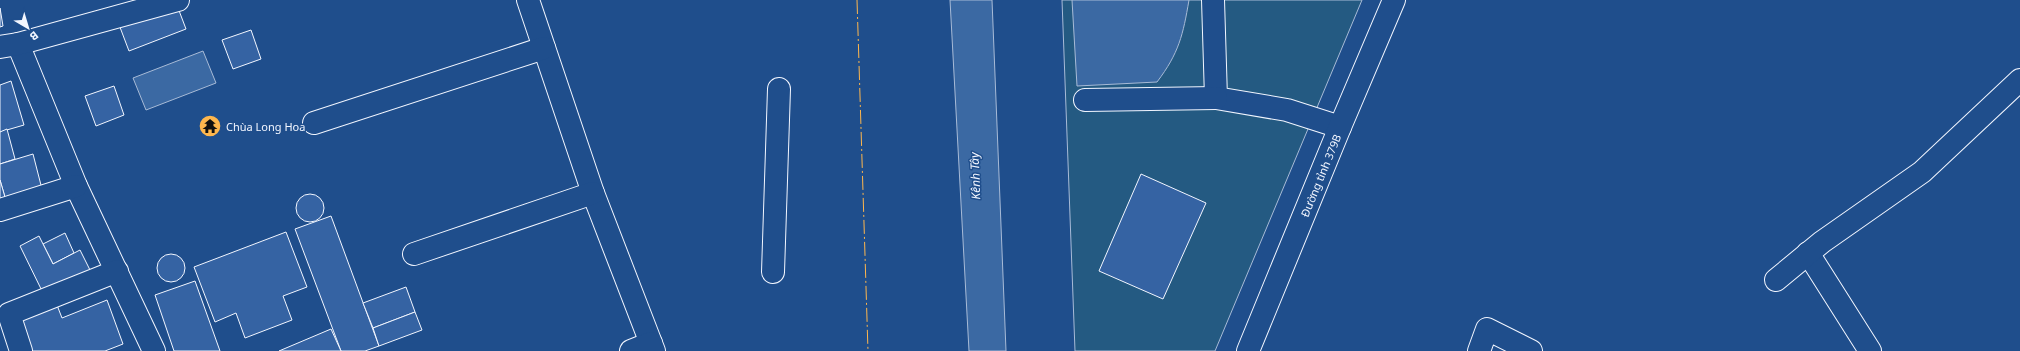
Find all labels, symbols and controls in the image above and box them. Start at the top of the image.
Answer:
north arrow [8,8,48,48]
text: B [27,28,42,44]
temple icon: Chùa Long Hoa [197,113,223,139]
place label: Chùa Long Hoa [226,119,305,134]
street label: Đường tỉnh 379B [1297,132,1344,219]
water label: Kênh Tây [966,151,984,200]

